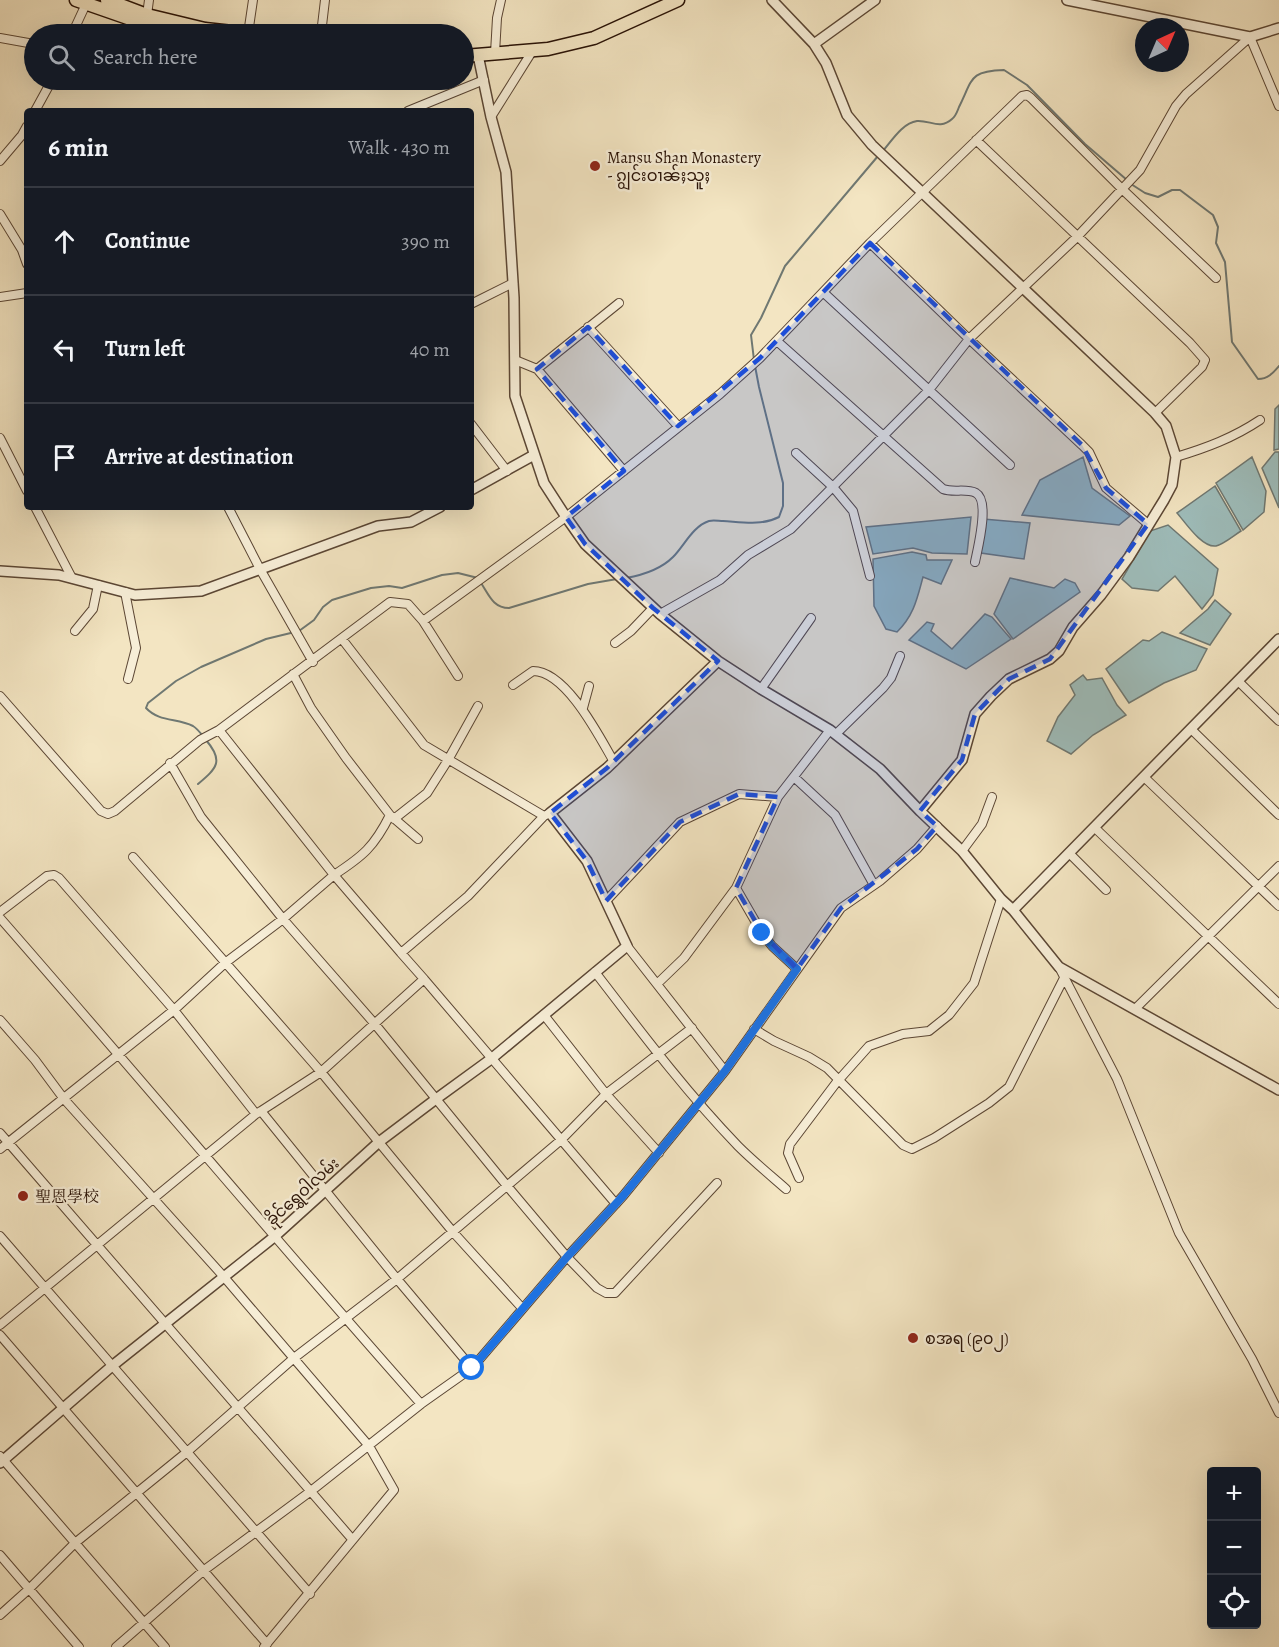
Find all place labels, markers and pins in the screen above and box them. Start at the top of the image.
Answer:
place label: Mansu Shan Monastery - ၵျွင်းဝၢၼ်ႈသူႈ [607,147,762,191]
marker: Mansu Shan Monastery - ၵျွင်းဝၢၼ်ႈသူႈ [588,159,602,173]
place label: 聖恩學校 [35,1186,99,1208]
marker: 聖恩學校 [16,1189,30,1203]
place label: စအရ (၉၀၂) [925,1328,1009,1352]
marker: စအရ (၉၀၂) [906,1331,920,1345]

